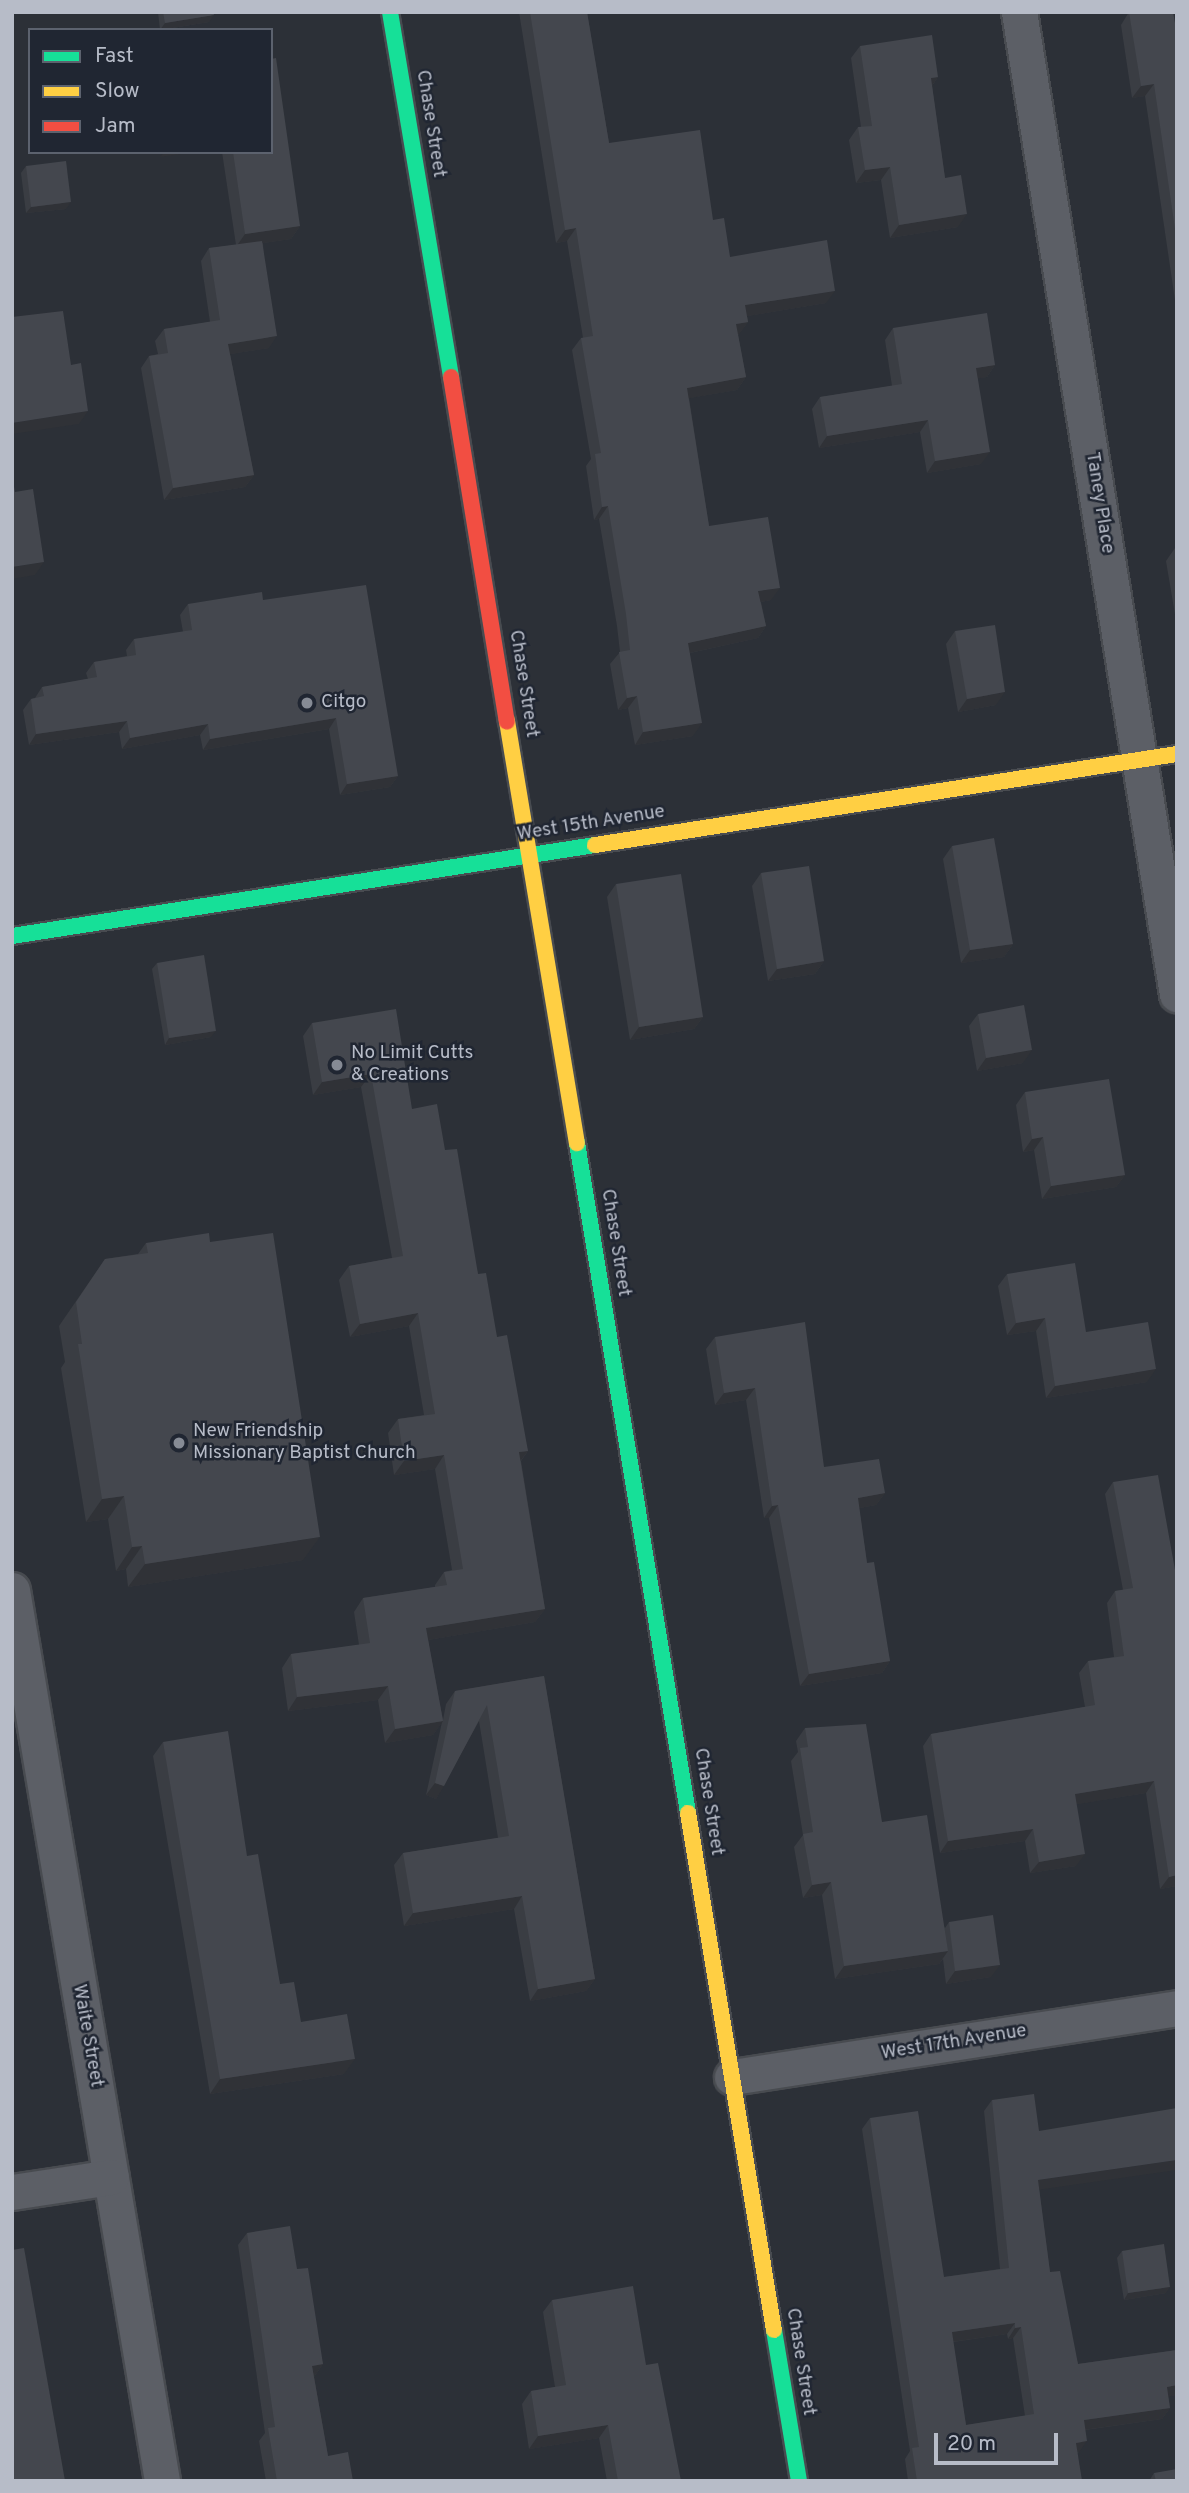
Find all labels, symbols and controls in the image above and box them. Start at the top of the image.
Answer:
legend [28,28,273,154]
text: Fast [95,43,134,70]
street label: Chase Street [410,68,450,180]
text: Slow [95,78,140,105]
text: Jam [95,113,136,140]
street label: Taney Place [1080,451,1118,555]
street label: Chase Street [503,628,543,740]
place label: Citgo [321,692,366,714]
marker: Citgo [299,695,315,711]
street label: West 15th Avenue [515,801,667,847]
place label: No Limit Cutts & Creations [351,1043,473,1087]
marker: No Limit Cutts & Creations [329,1057,345,1073]
street label: Chase Street [595,1187,635,1299]
place label: New Friendship Missionary Baptist Church [193,1421,416,1465]
marker: New Friendship Missionary Baptist Church [171,1435,187,1451]
street label: Chase Street [688,1746,728,1858]
street label: Waite Street [67,1983,107,2089]
street label: West 17th Avenue [879,2020,1029,2066]
street label: Chase Street [780,2306,820,2418]
scale bar [937,2420,1061,2464]
text: 20 m [947,2431,996,2458]

